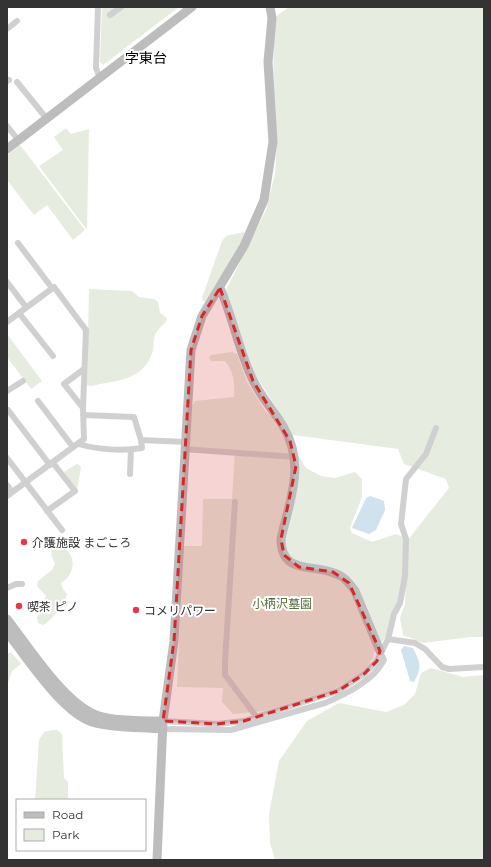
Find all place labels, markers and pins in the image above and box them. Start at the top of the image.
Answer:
place label: 介護施設 まごころ [32,535,131,550]
marker: 介護施設 まごころ [19,537,29,547]
place label: 喫茶 ピノ [27,599,78,614]
marker: 喫茶 ピノ [14,601,24,611]
place label: コメリパワー [144,603,216,618]
marker: コメリパワー [131,605,141,615]

